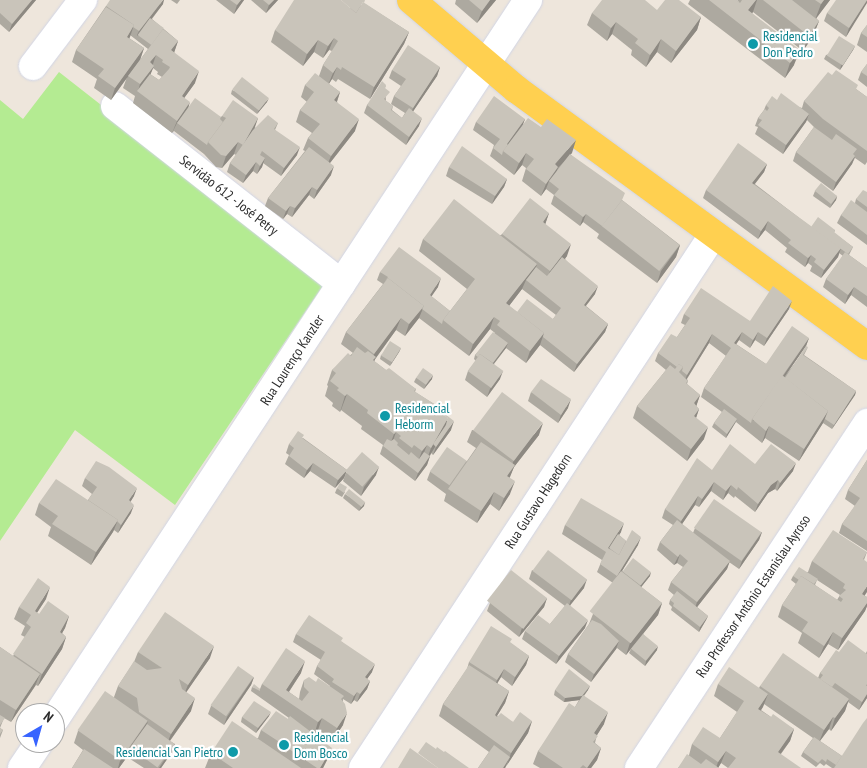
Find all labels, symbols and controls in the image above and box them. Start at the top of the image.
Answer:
place label: Residencial Don Pedro [763,28,818,60]
marker: Residencial Don Pedro [747,38,759,50]
street label: Servidão 612 - José Petry [176,151,282,239]
street label: Rua Lourenço Kanzler [257,312,327,408]
place label: Residencial Heborm [395,400,450,432]
marker: Residencial Heborm [379,410,391,422]
street label: Rua Gustavo Hagedorn [501,450,575,552]
street label: Rua Professor Antônio Estanislau Ayroso [692,511,814,681]
north arrow [15,703,65,753]
text: N [40,708,57,726]
place label: Residencial Dom Bosco [294,729,349,762]
marker: Residencial Dom Bosco [278,739,290,751]
place label: Residencial San Pietro [116,744,223,760]
marker: Residencial San Pietro [227,746,239,758]

